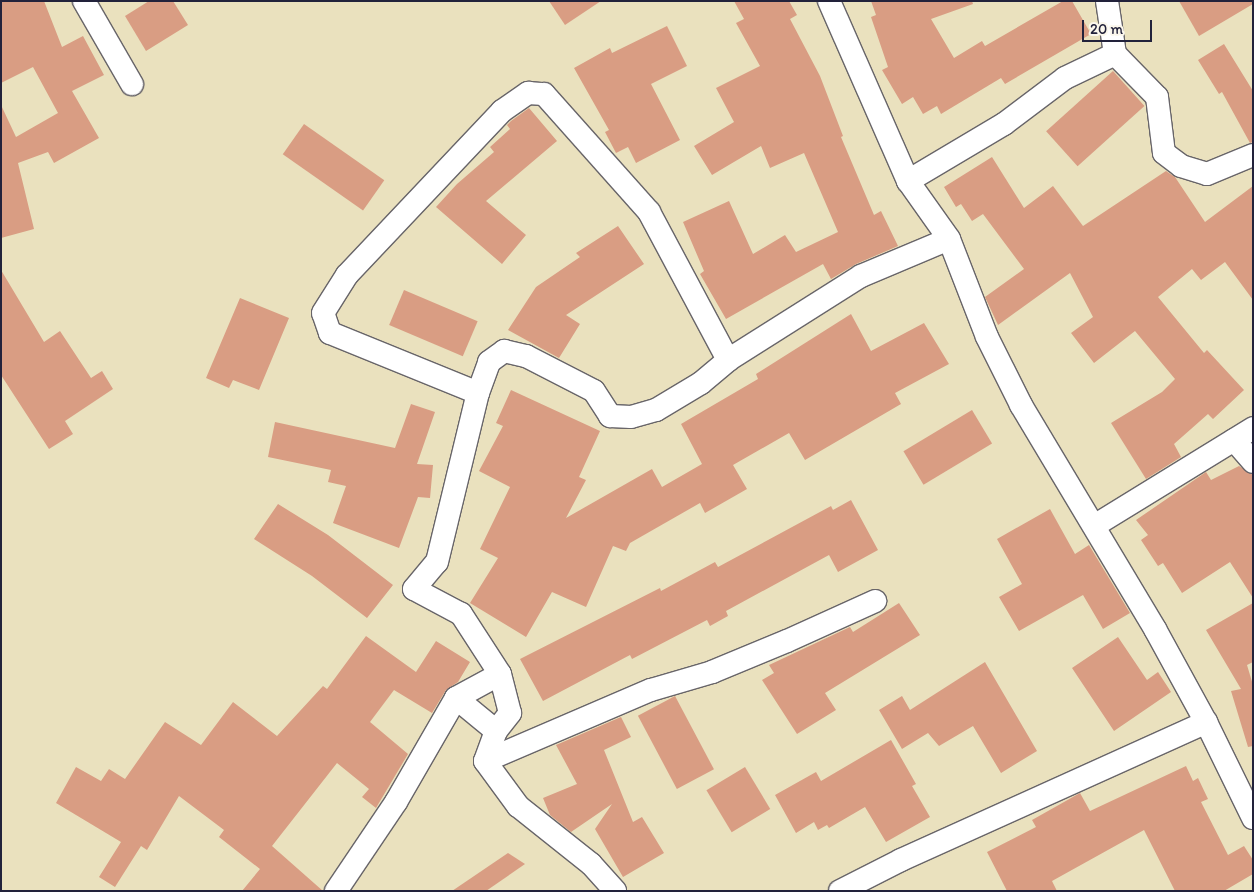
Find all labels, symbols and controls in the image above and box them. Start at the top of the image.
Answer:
scale bar [1084,10,1154,42]
text: 20 m [1090,20,1123,38]

